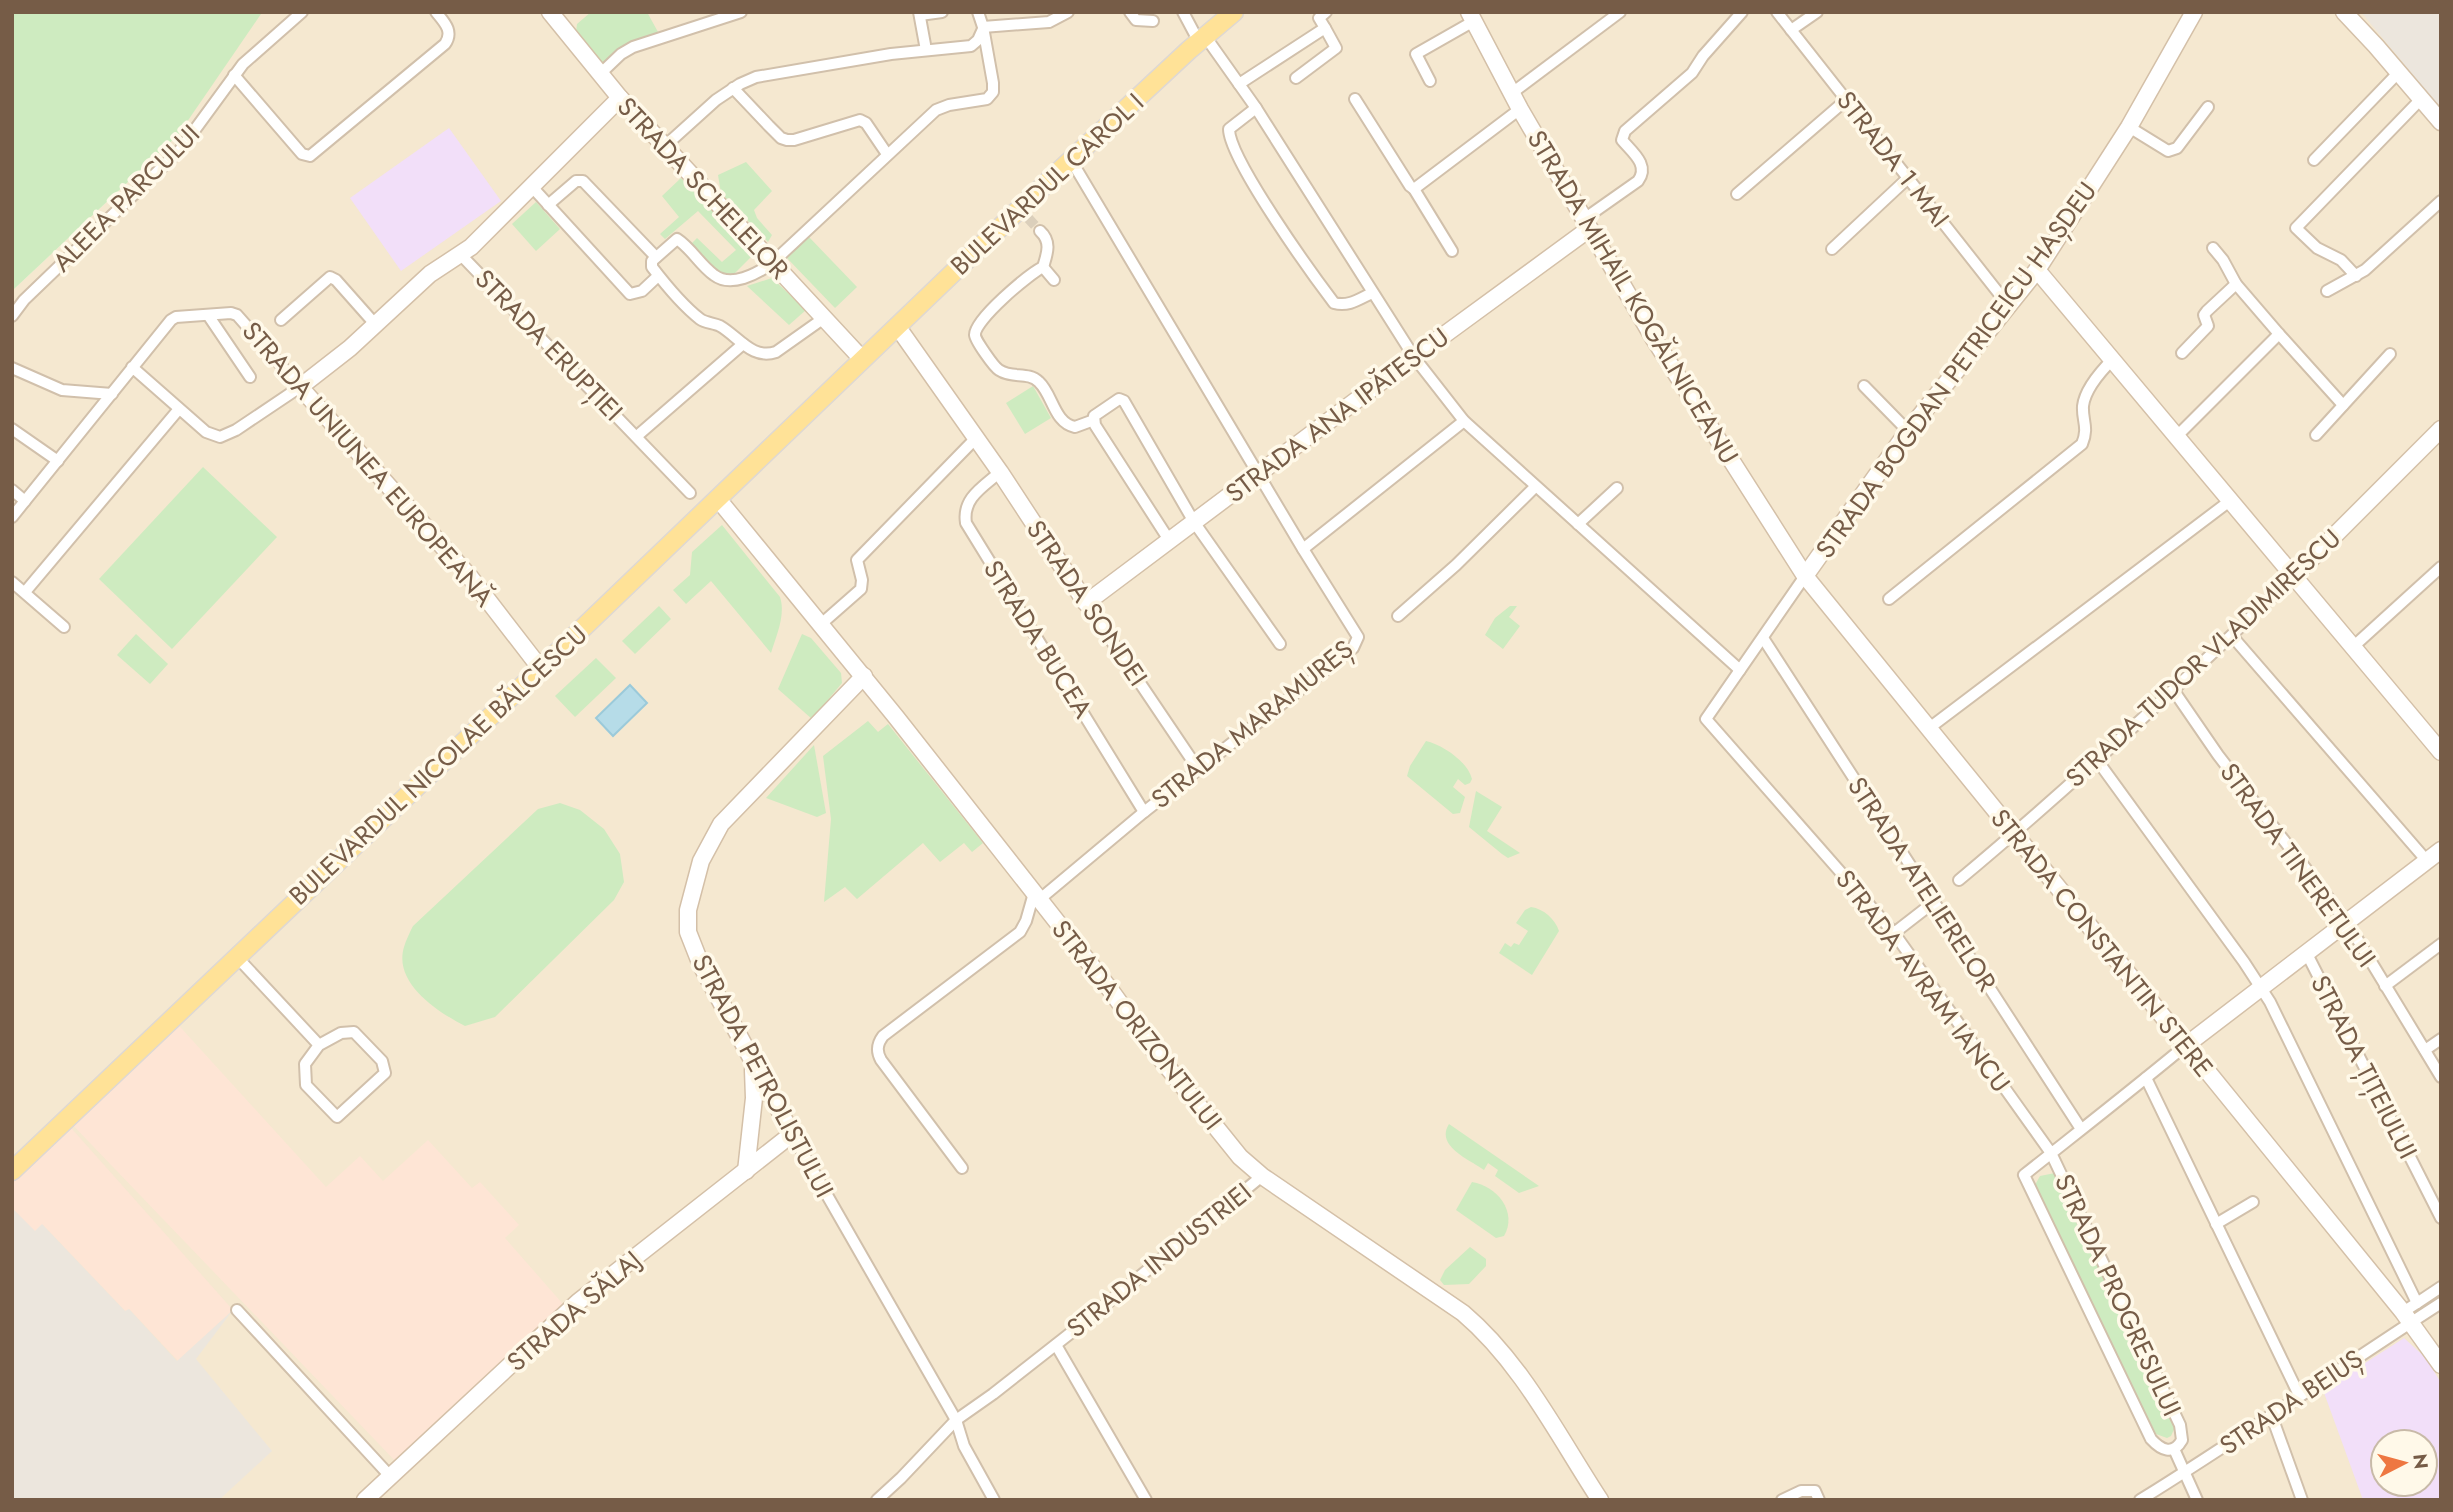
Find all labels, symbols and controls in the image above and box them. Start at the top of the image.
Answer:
street label: STRADA 1 MAI [1828,83,1958,235]
street label: BULEVARDUL CAROL I [942,84,1152,284]
street label: STRADA SCHELELOR [608,88,798,288]
street label: ALEEA PARCULUI [44,116,208,280]
street label: STRADA MIHAIL KOGĂLNICEANU [1518,123,1748,471]
street label: STRADA BOGDAN PETRICEICU HAȘDEU [1806,174,2106,566]
street label: STRADA ERUPȚIEI [466,260,632,430]
street label: STRADA UNIUNEA EUROPEANĂ [233,313,503,616]
street label: STRADA ANA IPĂTESCU [1217,318,1457,512]
street label: STRADA SONDEI [1017,512,1157,694]
street label: STRADA TUDOR VLADIMIRESCU [2057,520,2349,796]
street label: STRADA BUCEA [974,553,1102,726]
street label: BULEVARDUL NICOLAE BĂLCESCU [280,616,596,914]
street label: STRADA MARAMUREȘ [1143,630,1361,818]
street label: STRADA TINERETULUI [2211,755,2385,975]
street label: STRADA ATELIERELOR [1838,769,2006,999]
street label: STRADA CONSTANTIN STERE [1982,801,2222,1085]
street label: STRADA AVRAM IANCU [1827,862,2019,1100]
street label: STRADA ORIZONTULUI [1043,912,1231,1138]
street label: STRADA PETROLISTULUI [683,948,843,1204]
street label: STRADA ȚIȚEIULUI [2301,968,2427,1166]
street label: STRADA PROGRESULUI [2045,1168,2191,1422]
street label: STRADA INDUSTRIEI [1058,1173,1260,1347]
street label: STRADA SĂLAJ [498,1242,650,1380]
street label: STRADA BEIUȘ [2212,1340,2370,1464]
north arrow [2369,1428,2439,1498]
text: N [2406,1452,2435,1470]

